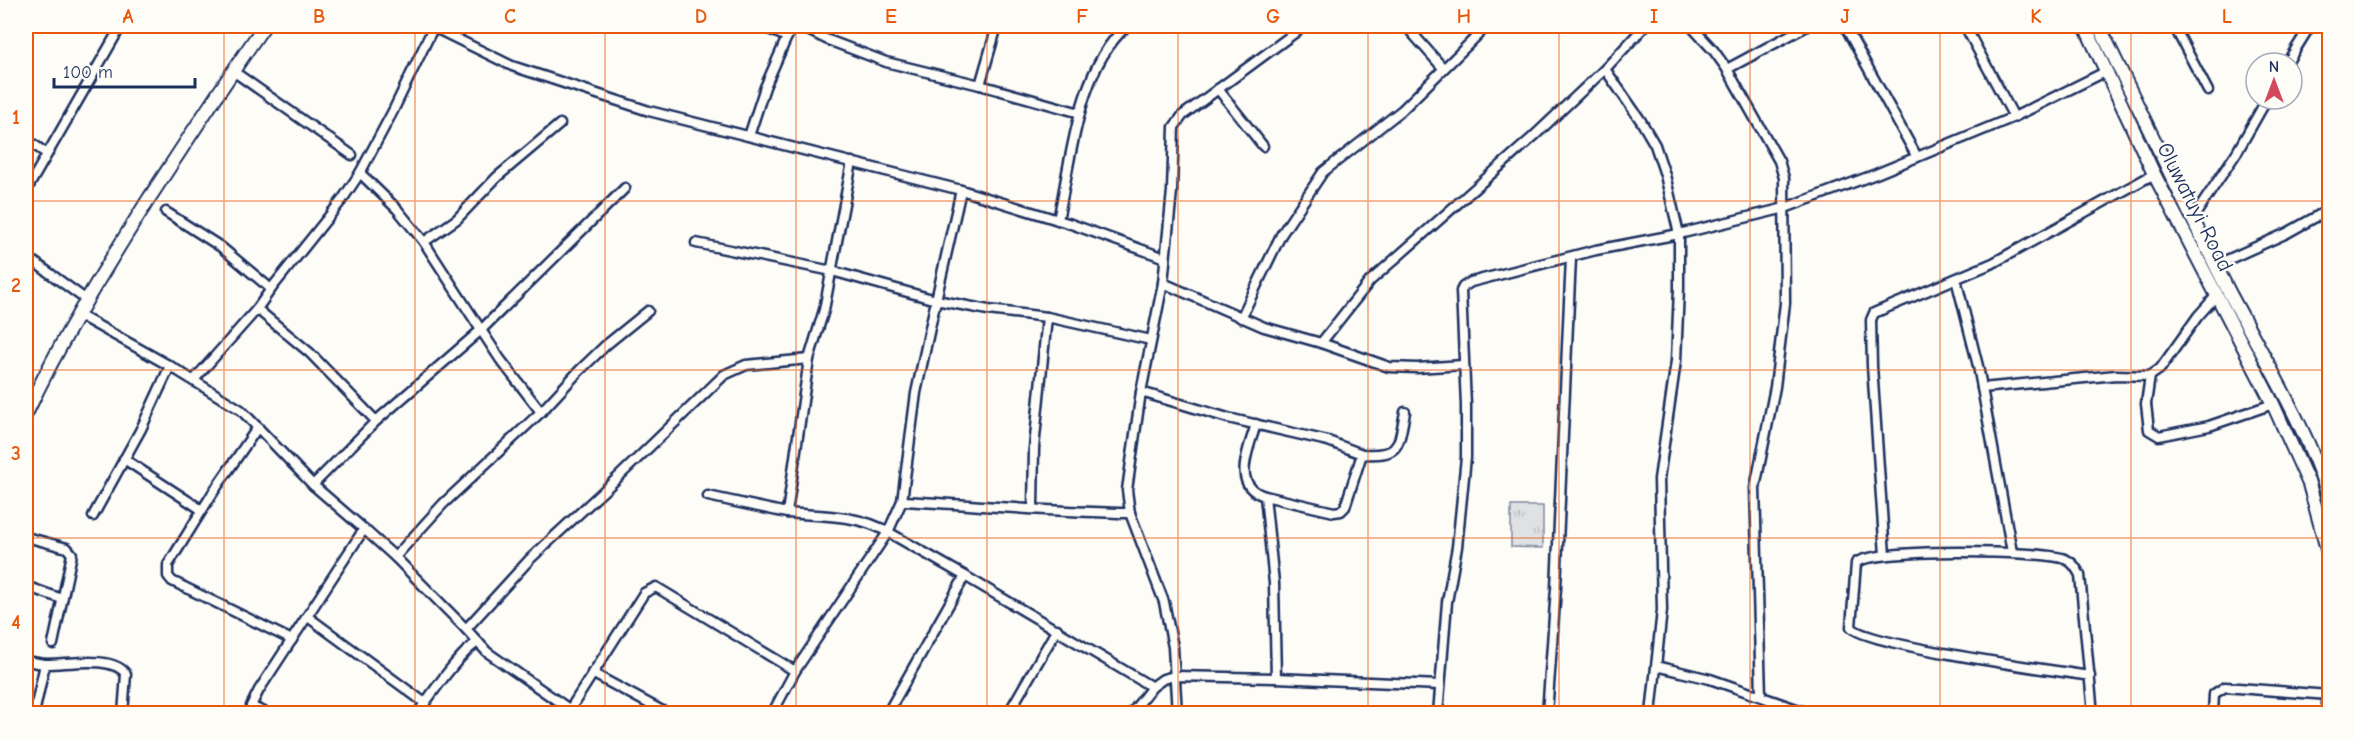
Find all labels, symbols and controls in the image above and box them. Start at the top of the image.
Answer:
text: A [122,5,134,28]
text: B [313,5,325,28]
text: C [504,5,516,28]
text: D [695,5,707,28]
text: E [885,5,897,28]
text: F [1076,5,1088,28]
text: G [1266,5,1280,28]
text: H [1457,5,1471,28]
text: I [1650,5,1658,28]
text: J [1840,5,1850,28]
text: K [2030,5,2042,28]
text: L [2222,5,2232,28]
scale bar [54,51,195,89]
north arrow [2244,51,2304,111]
text: N [2269,58,2279,76]
text: 100 m [63,62,113,83]
text: 1 [12,106,20,129]
street label: Oluwatuyi Road [2151,138,2239,276]
text: 2 [11,274,21,297]
text: 3 [11,442,21,465]
text: 4 [11,611,21,634]

